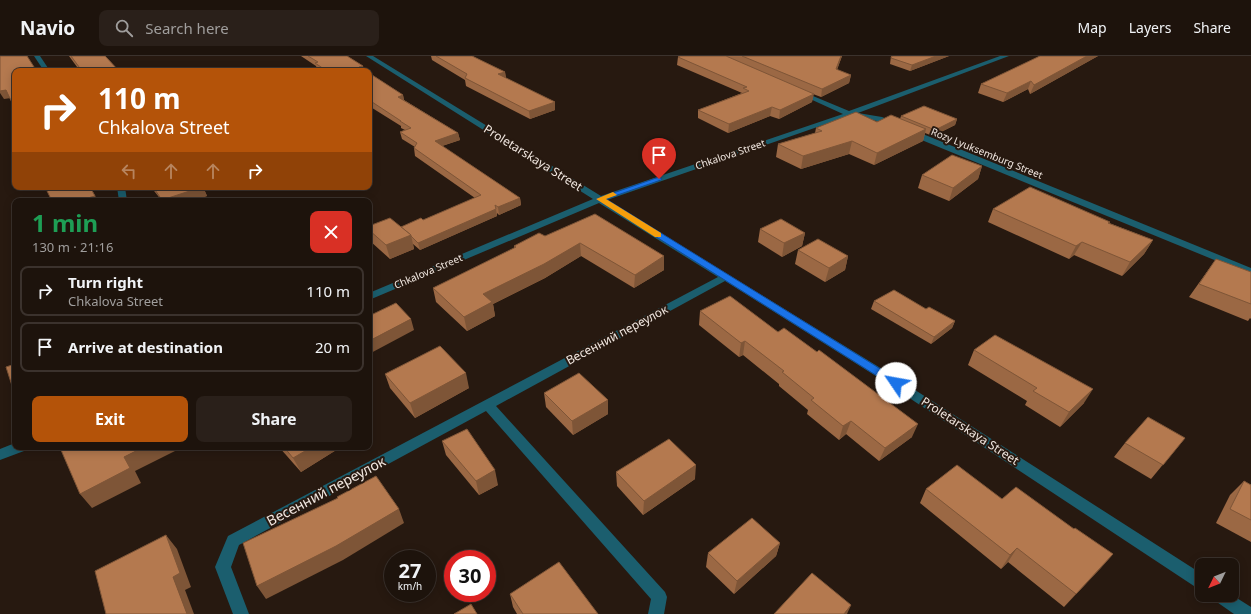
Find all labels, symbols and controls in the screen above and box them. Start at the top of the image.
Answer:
search box [99,10,379,46]
text: Navio [20,15,75,41]
icon: search [113,17,135,39]
text: Search here [145,18,229,38]
text: Map [1078,18,1107,37]
text: Layers [1129,18,1171,37]
text: Share [1193,18,1231,37]
text: 110 m [98,79,181,117]
icon: right [32,84,84,136]
text: Chkalova Street [98,115,230,139]
street label: Proletarskaya Street [481,120,586,195]
street label: Rozy Lyuksemburg Street [929,124,1045,182]
street label: Chkalova Street [693,135,767,173]
pin [642,138,676,179]
icon: arrive [648,144,670,166]
icon: left [118,160,140,182]
icon: ahead [160,160,182,182]
icon: ahead [202,160,224,182]
icon: right [244,160,266,182]
text: 1 min [32,206,98,239]
button: close [310,211,352,253]
text: 130 m · 21:16 [32,238,113,256]
street label: Chkalova Street [392,250,465,292]
text: Turn right [68,272,143,292]
icon: right [34,280,56,302]
text: 110 m [306,281,350,301]
text: Chkalova Street [68,292,163,310]
street label: Весенний переулок [563,300,671,369]
icon: arrive [34,336,56,358]
text: Arrive at destination [68,337,223,357]
text: 20 m [315,337,350,357]
position arrow [875,362,917,404]
street label: Proletarskaya Street [918,393,1023,469]
button: Exit [32,396,188,442]
button: Share [196,396,352,442]
street label: Весенний переулок [263,451,389,530]
speed limit sign: 30 [444,550,496,602]
text: 27 [399,557,421,584]
north arrow [1195,558,1239,602]
map controls [1195,558,1239,602]
text: km/h [398,579,422,593]

